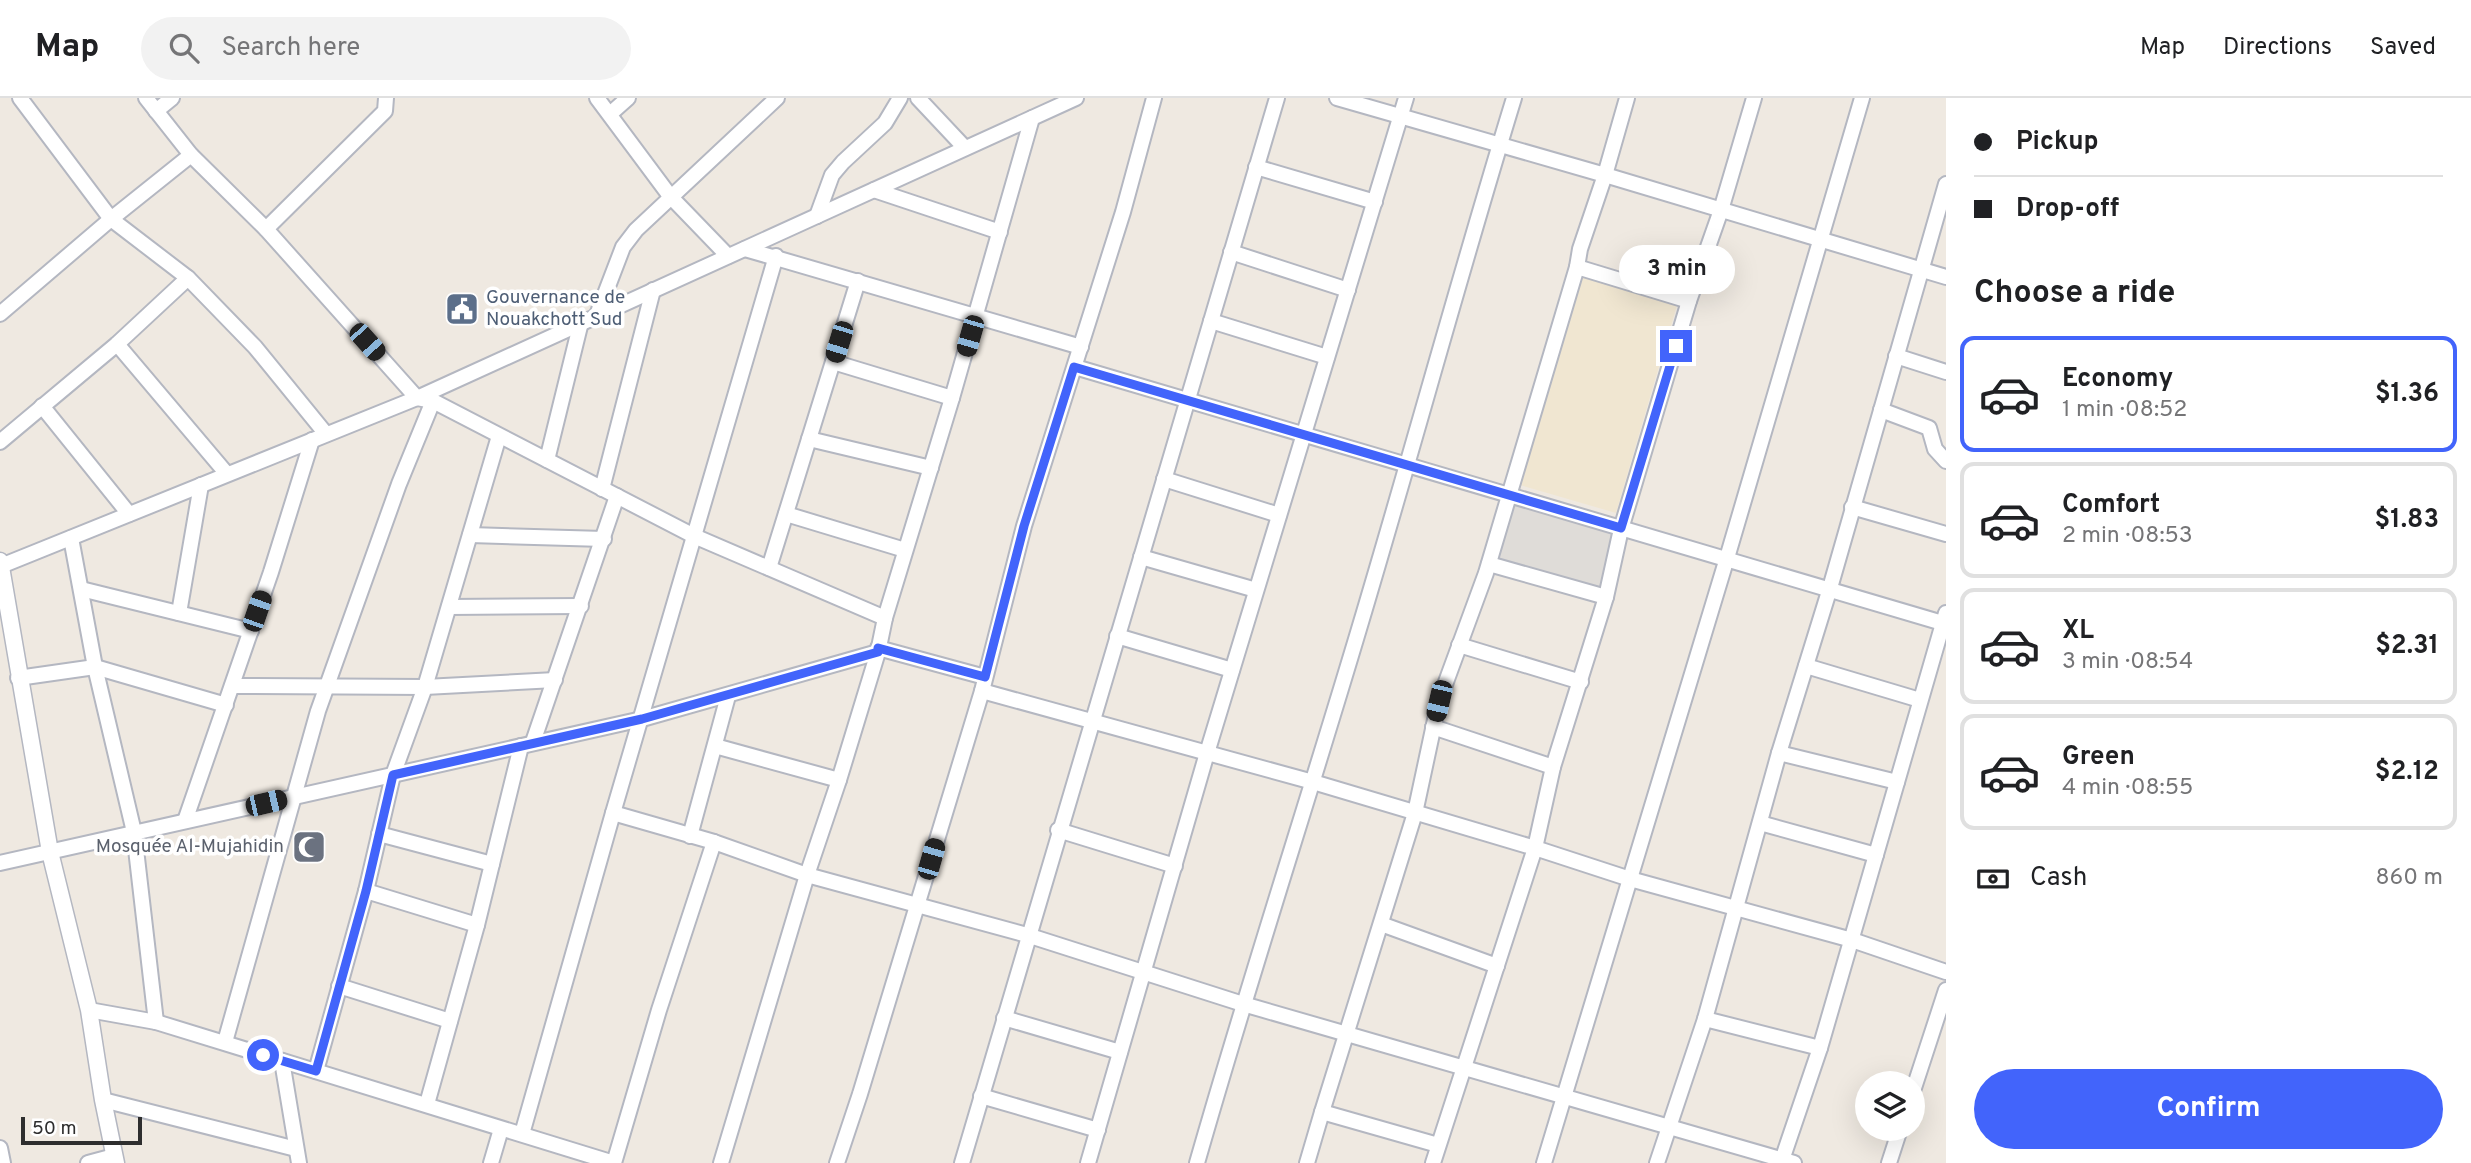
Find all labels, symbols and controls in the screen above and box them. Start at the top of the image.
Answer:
search box [141,17,631,80]
text: Map [35,27,99,69]
icon: search [165,29,203,67]
text: Search here [221,32,360,65]
text: Map [2140,33,2185,63]
text: Directions [2223,33,2332,63]
text: Saved [2370,33,2436,63]
text: Pickup [2016,126,2099,159]
text: Drop-off [2016,193,2119,226]
callout: 3 min [1618,244,1734,294]
text: 3 min [1647,255,1707,284]
text: Choose a ride [1974,274,2175,314]
place label: Gouvernance de Nouakchott Sud [486,286,625,332]
public building icon: Gouvernance de Nouakchott Sud [443,290,481,328]
car [955,313,986,359]
car [346,319,389,365]
car [823,319,856,365]
route end [1660,330,1692,362]
icon: car [1978,363,2041,426]
text: Economy [2062,363,2173,396]
text: $1.36 [2375,378,2439,411]
text: 1 min · 08:52 [2062,396,2187,425]
icon: car [1978,489,2041,552]
text: Comfort [2062,489,2160,522]
text: $1.83 [2375,504,2439,537]
text: 2 min · 08:53 [2062,522,2193,551]
car [241,588,274,634]
icon: car [1978,615,2041,678]
text: XL [2062,615,2094,648]
text: $2.31 [2375,630,2439,663]
text: 3 min · 08:54 [2062,648,2193,677]
car [1425,678,1454,724]
icon: car [1978,741,2041,804]
text: Green [2062,741,2135,774]
text: $2.12 [2375,756,2439,789]
text: 4 min · 08:55 [2062,774,2193,803]
car [244,788,289,818]
mosque icon: Mosquée Al-Mujahidin [290,828,328,866]
place label: Mosquée Al-Mujahidin [96,835,284,859]
car [916,836,947,882]
icon: cash [1974,860,2012,898]
text: Cash [2030,862,2087,895]
text: 860 m [2376,864,2443,893]
route start [247,1039,279,1071]
button: Confirm [1974,1069,2443,1149]
map controls [1855,1071,1925,1141]
button: layers [1855,1071,1925,1141]
scale bar [21,1114,142,1146]
text: 50 m [32,1117,77,1141]

